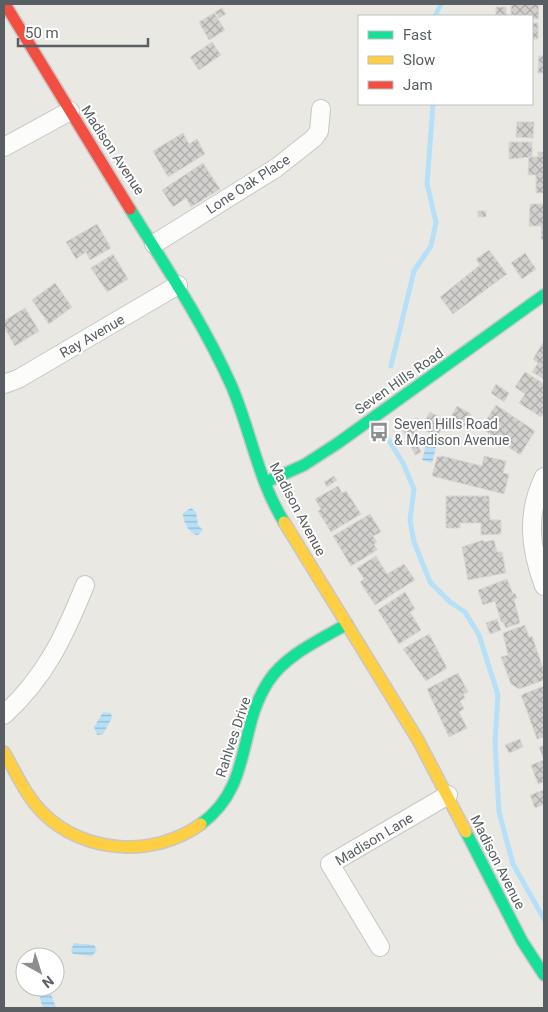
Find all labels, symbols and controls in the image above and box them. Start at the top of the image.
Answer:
scale bar [18,15,148,47]
legend [358,15,533,105]
text: 50 m [25,24,59,42]
text: Fast [403,26,432,44]
text: Slow [403,51,435,69]
text: Jam [403,76,433,94]
street label: Madison Avenue [78,102,148,198]
street label: Lone Oak Place [203,151,293,217]
street label: Ray Avenue [57,311,127,361]
street label: Seven Hills Road [352,345,446,417]
place label: Seven Hills Road & Madison Avenue [394,416,510,448]
bus stop icon: Seven Hills Road & Madison Avenue [368,421,390,443]
street label: Madison Avenue [267,460,329,558]
street label: Rahlves Drive [212,695,254,779]
street label: Madison Lane [332,810,416,868]
street label: Madison Avenue [467,812,529,912]
north arrow [15,947,65,997]
text: N [39,973,57,991]

